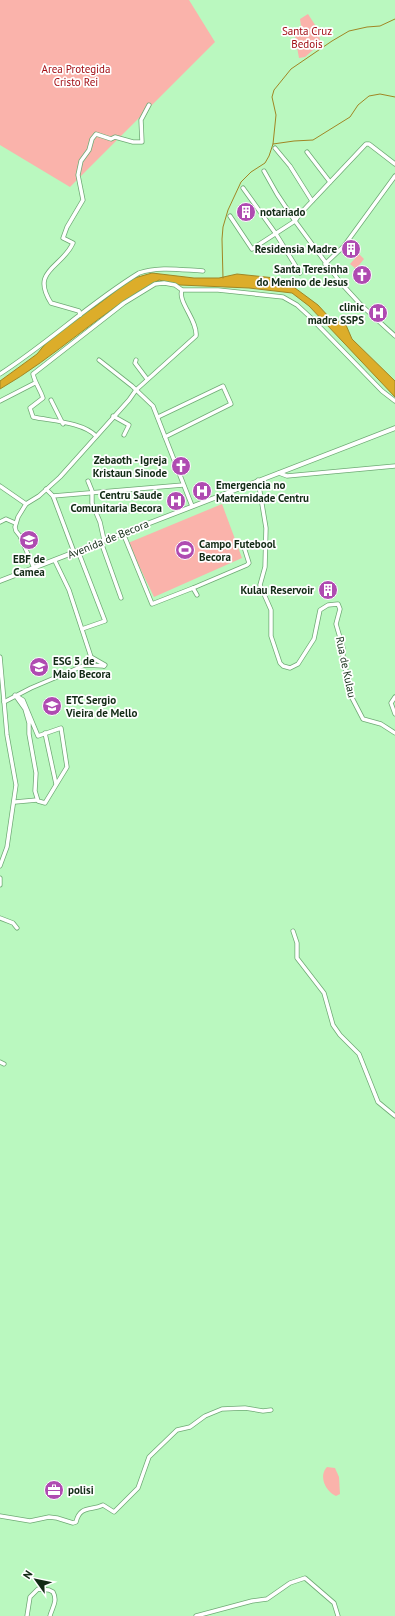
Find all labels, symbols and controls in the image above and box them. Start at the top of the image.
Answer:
park label: Santa Cruz Bedois [282,24,332,51]
park label: Area Protegida Cristo Rei [42,62,110,89]
building icon: notariado [235,201,257,223]
place label: notariado [260,205,305,219]
building icon: Residensia Madre [340,238,362,260]
place label: Residensia Madre [255,242,337,256]
place label: Santa Teresinha do Menino de Jesus [257,262,348,289]
church icon: Santa Teresinha do Menino de Jesus [351,264,373,286]
place label: clinic madre SSPS [308,300,364,327]
hospital icon: clinic madre SSPS [367,302,389,324]
place label: Zebaoth - Igreja Kristaun Sinode [93,453,167,480]
church icon: Zebaoth - Igreja Kristaun Sinode [170,455,192,477]
place label: Emergencia no Maternidade Centru [216,478,309,505]
hospital icon: Emergencia no Maternidade Centru [191,480,213,502]
place label: Centru Saude Comunitaria Becora [70,488,162,515]
hospital icon: Centru Saude Comunitaria Becora [165,490,187,512]
street label: Avenida de Becora [65,516,151,562]
school or university icon: EBF de Camea [18,529,40,551]
place label: Campo Futebool Becora [199,537,277,564]
sports icon: Campo Futebool Becora [174,539,196,561]
place label: EBF de Camea [13,552,45,579]
building icon: Kulau Reservoir [317,579,339,601]
place label: Kulau Reservoir [240,583,314,597]
street label: Rua de Kulau [333,635,359,699]
place label: ESG 5 de Maio Becora [53,654,111,681]
school or university icon: ESG 5 de Maio Becora [28,656,50,678]
place label: ETC Sergio Vieira de Mello [65,693,137,720]
school or university icon: ETC Sergio Vieira de Mello [41,695,63,717]
office icon: polisi [43,1479,65,1501]
place label: polisi [68,1483,94,1497]
north arrow [16,1560,56,1600]
text: N [20,1568,35,1581]

